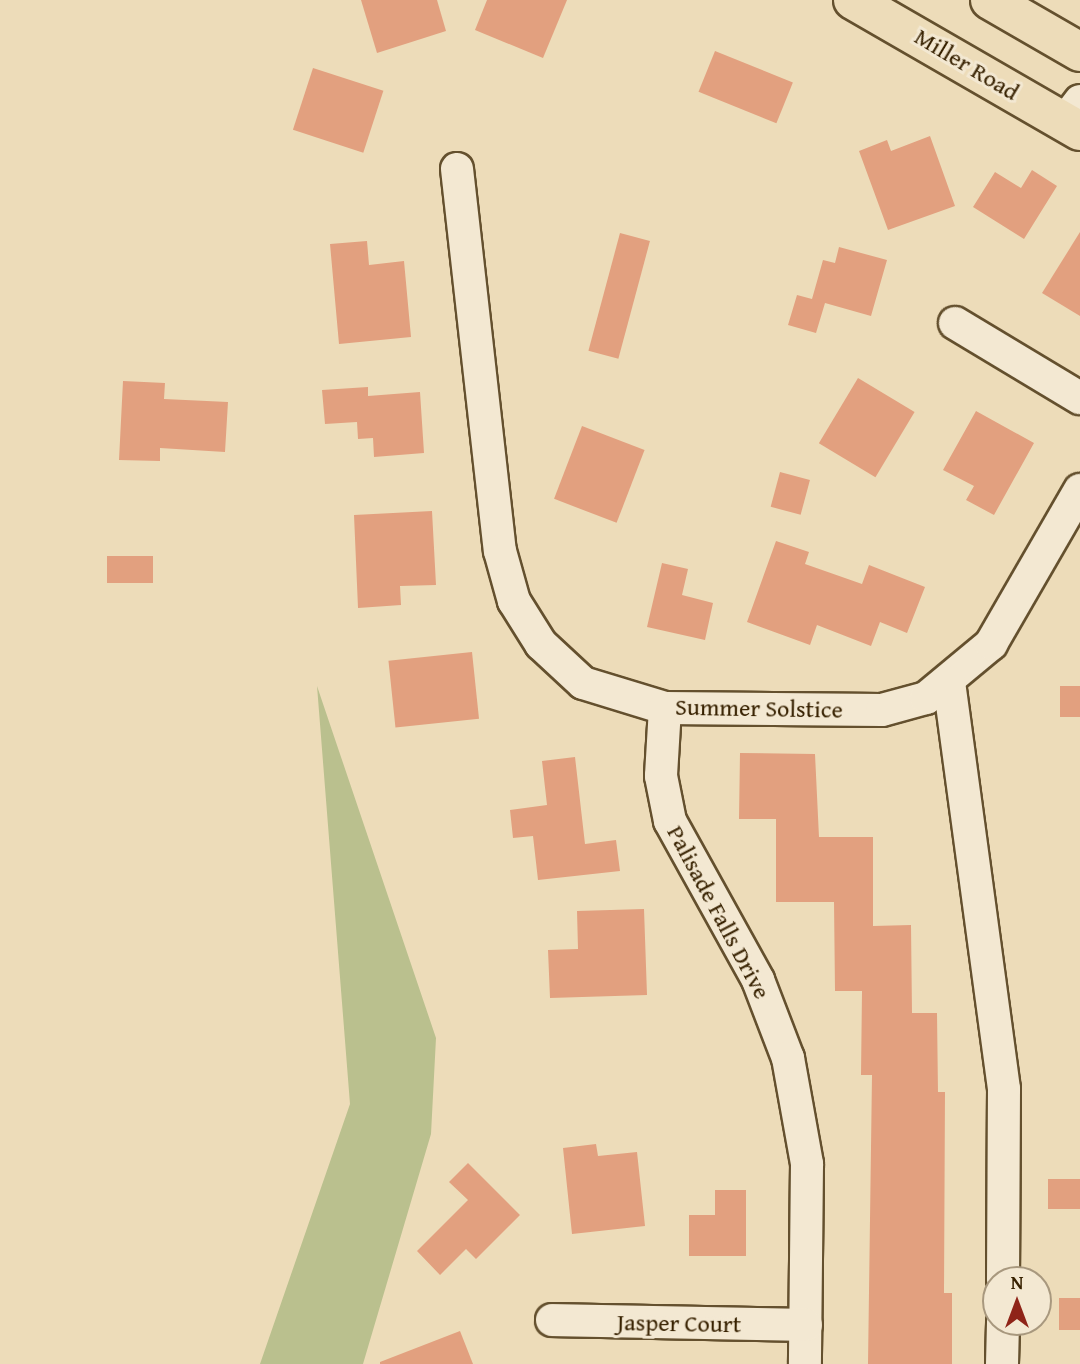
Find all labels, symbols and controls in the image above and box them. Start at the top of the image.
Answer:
street label: Miller Road [910,22,1024,106]
street label: Summer Solstice [675,692,843,724]
street label: Palisade Falls Drive [661,820,777,1004]
north arrow [982,1266,1052,1336]
text: N [1011,1268,1023,1296]
street label: Jasper Court [617,1308,741,1338]

